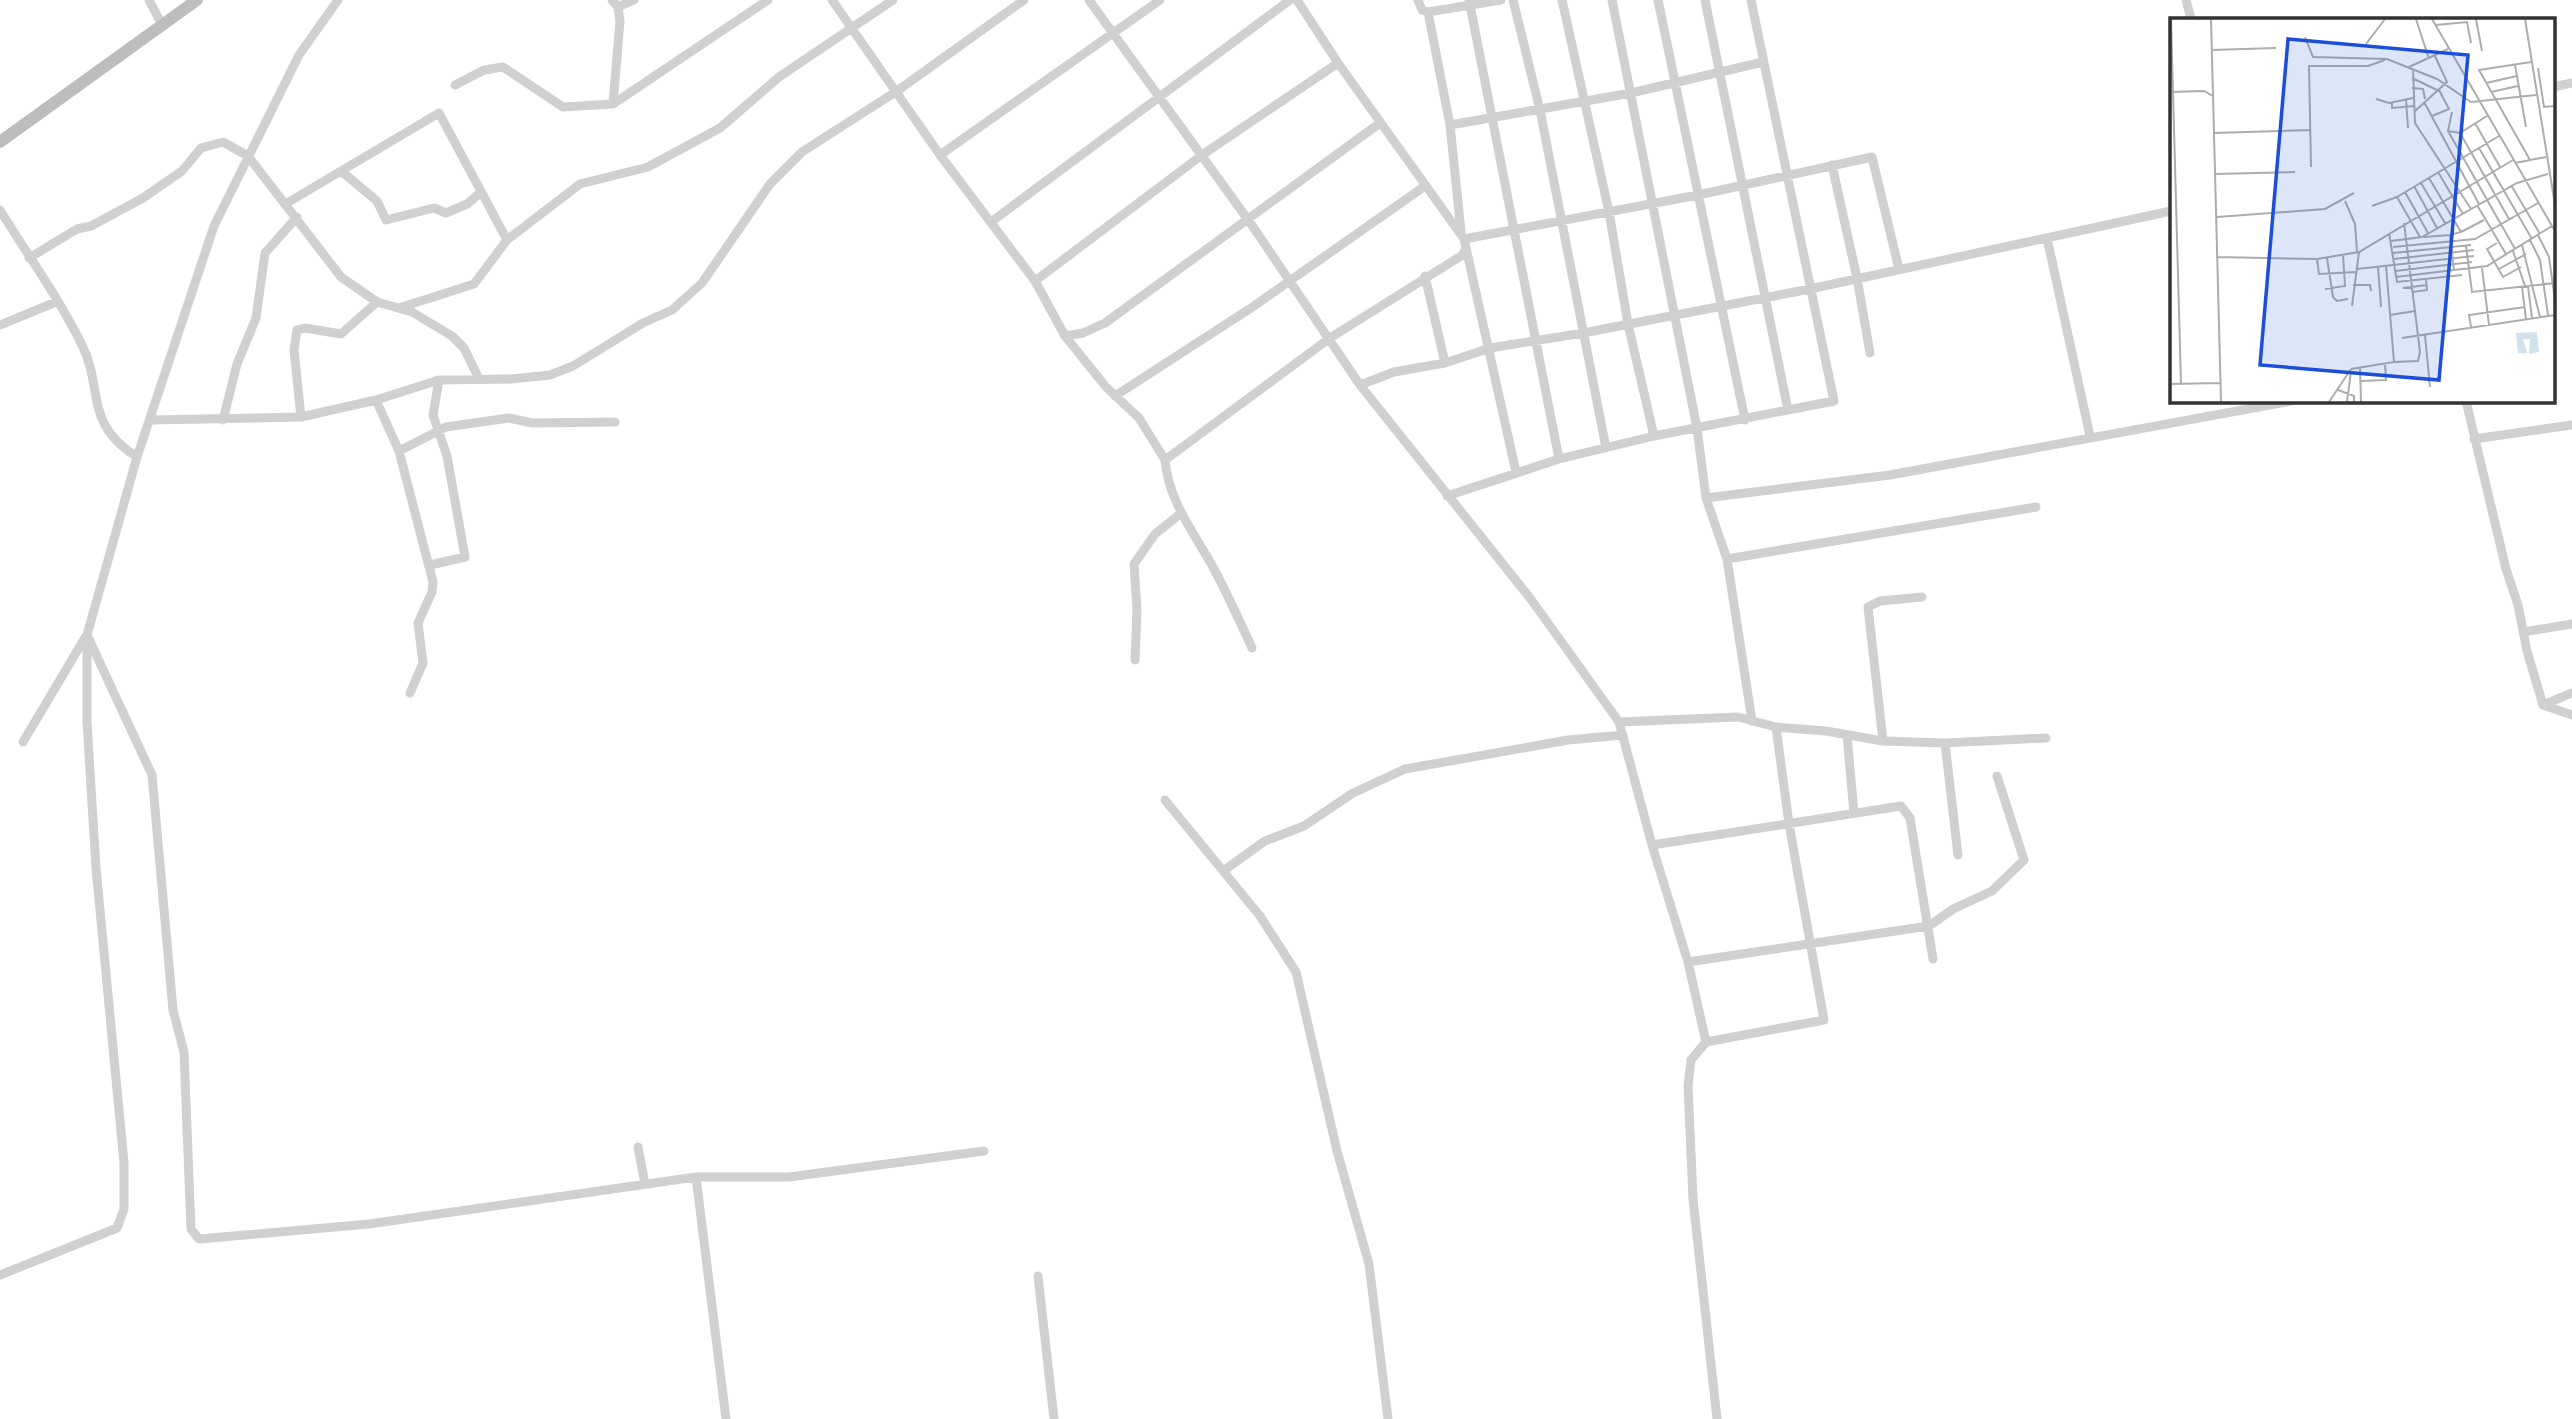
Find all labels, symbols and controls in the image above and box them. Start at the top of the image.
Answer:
inset map [2170,18,2554,402]

